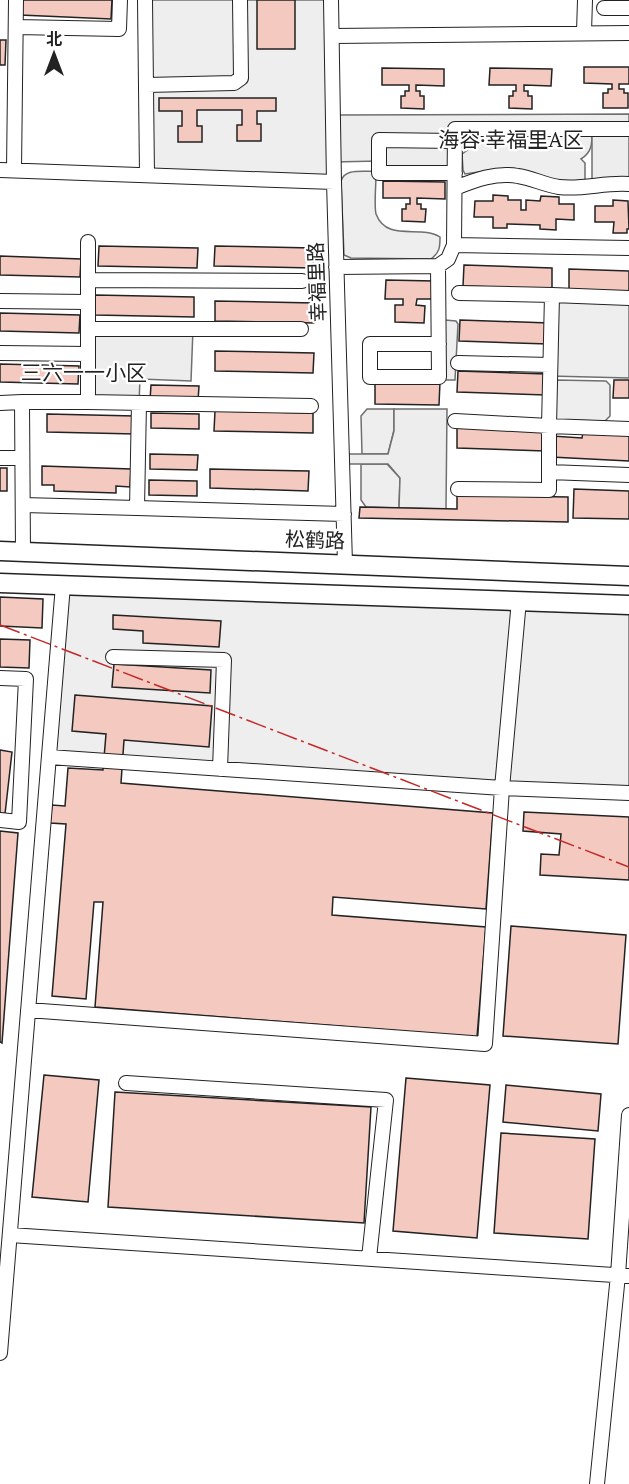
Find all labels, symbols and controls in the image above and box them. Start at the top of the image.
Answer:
north arrow [24,24,84,84]
text: 北 [46,28,62,50]
district label: 海容·幸福里A区 [438,125,584,153]
street label: 幸福里路 [302,242,331,322]
district label: 三六一一小区 [21,358,147,386]
street label: 松鹤路 [285,525,345,554]

